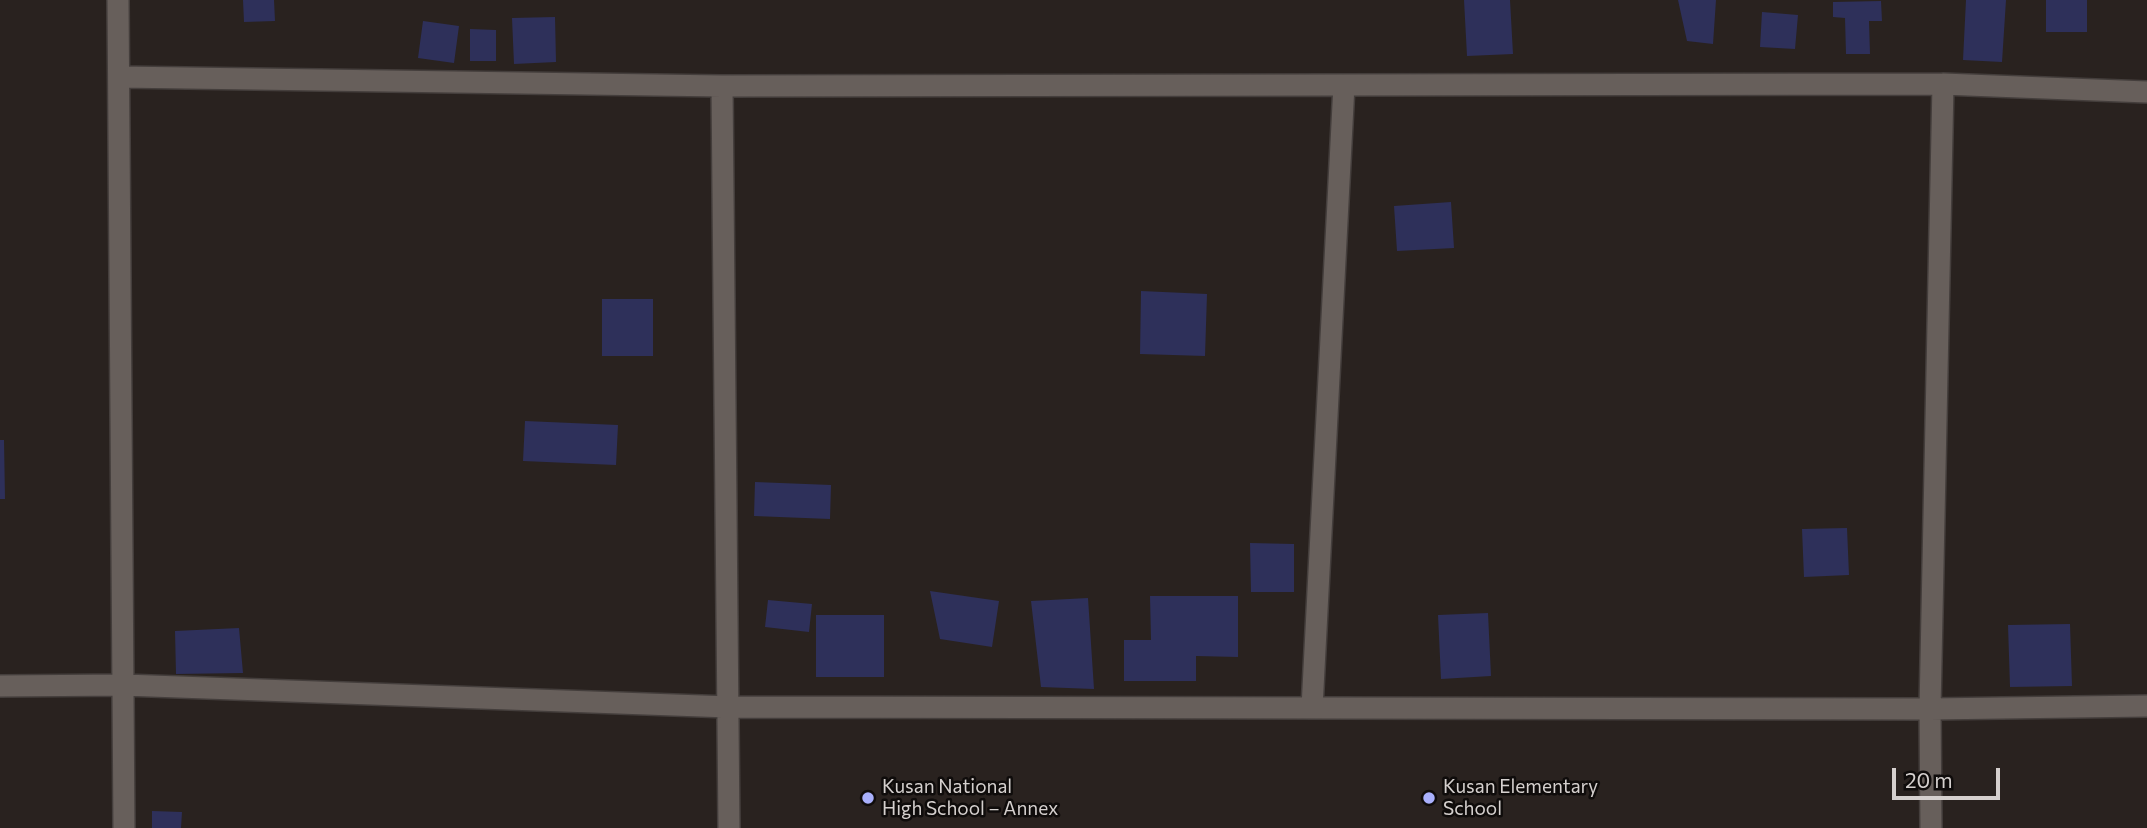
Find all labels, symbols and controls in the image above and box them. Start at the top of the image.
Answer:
scale bar [1895,754,2004,798]
text: 20 m [1905,767,1953,792]
place label: Kusan National High School – Annex [882,776,1058,820]
place label: Kusan Elementary School [1443,776,1598,820]
marker: Kusan National High School – Annex [860,790,876,806]
marker: Kusan Elementary School [1421,790,1437,806]

